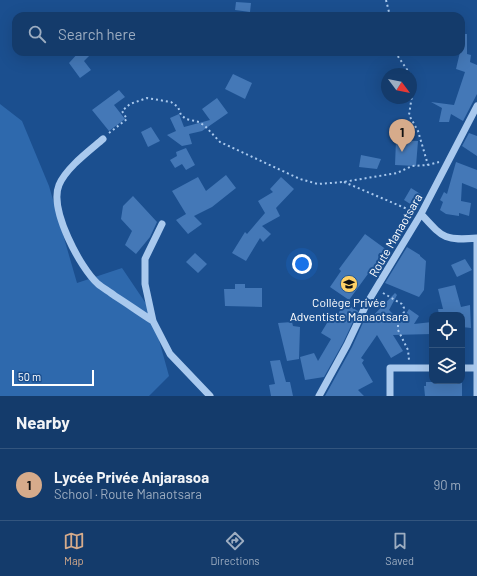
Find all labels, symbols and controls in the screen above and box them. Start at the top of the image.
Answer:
search box [12,12,465,56]
icon: search [26,23,48,45]
text: Search here [58,25,136,43]
north arrow [381,68,417,104]
pin: 1 [389,119,415,152]
street label: Route Manaotsara [365,191,425,279]
your location [292,254,312,274]
school or university icon: Collège Privée Adventiste Manaotsara [339,274,359,294]
place label: Collège Privée Adventiste Manaotsara [290,295,408,323]
map controls [429,312,465,384]
button: locate [429,312,465,348]
button: layers [429,348,465,384]
scale bar [12,368,94,387]
text: 50 m [18,370,41,383]
text: Nearby [16,412,70,432]
text: Lycée Privée Anjarasoa [54,468,209,486]
text: 1 [27,477,31,493]
text: 90 m [434,477,461,493]
text: School · Route Manaotsara [54,486,202,502]
tab: Map [63,530,85,567]
tab: Directions [210,530,260,567]
tab: Saved [385,530,414,567]

